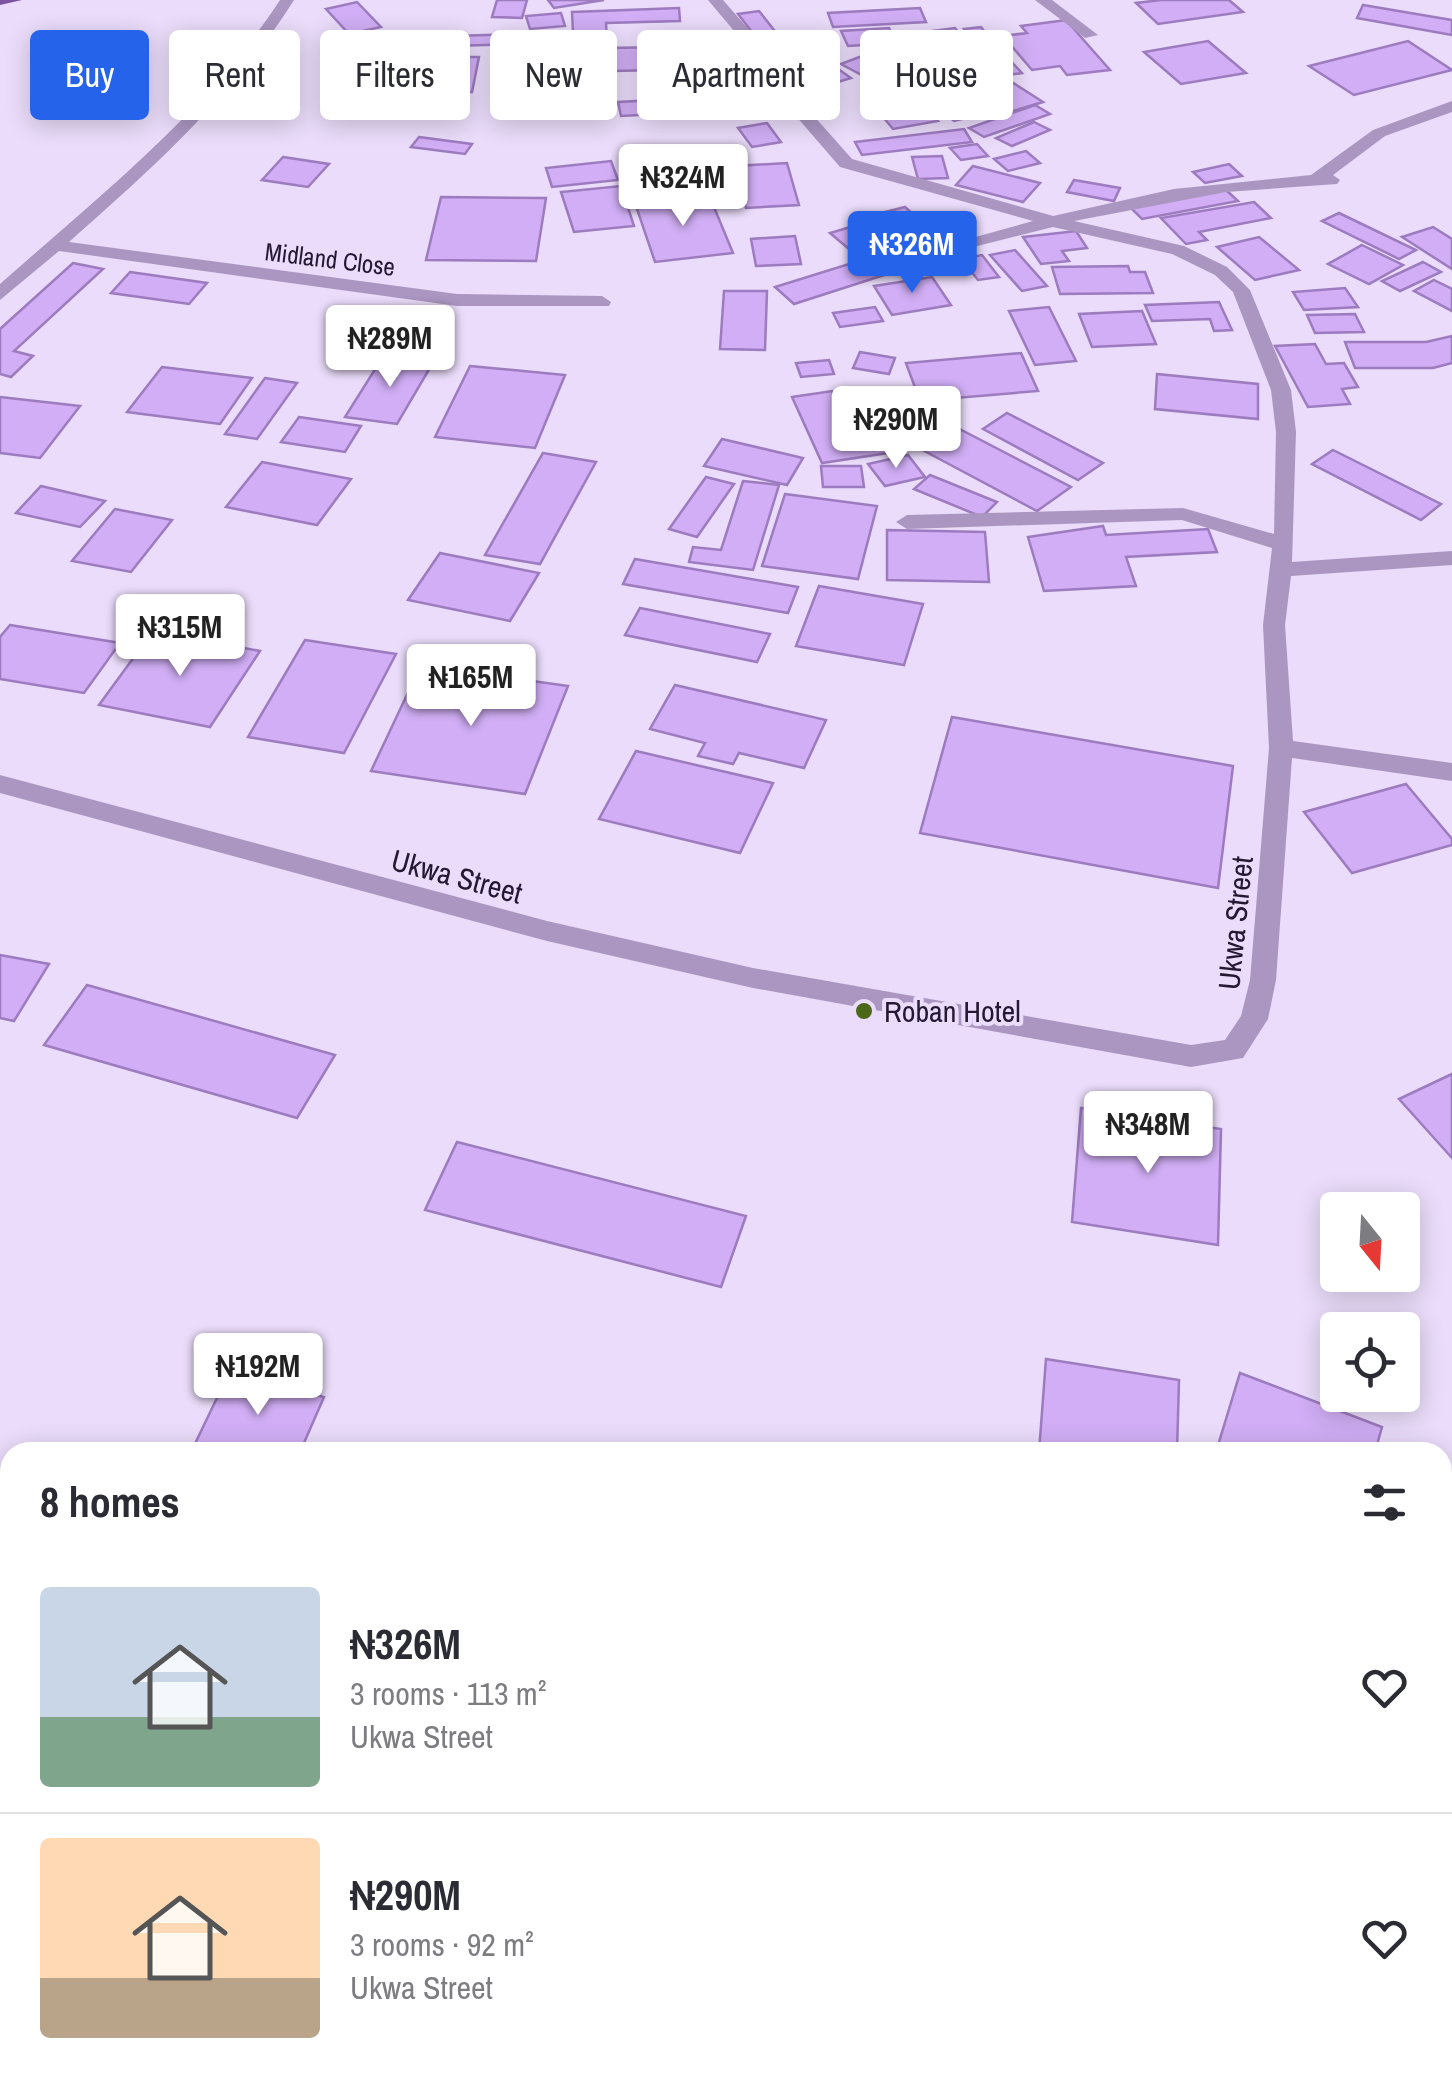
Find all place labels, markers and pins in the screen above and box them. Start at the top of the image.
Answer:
pin: ₦324M [613,144,753,229]
pin: ₦326M [842,211,982,296]
pin: ₦289M [320,305,460,390]
pin: ₦290M [826,386,966,471]
pin: ₦315M [110,594,250,679]
pin: ₦165M [401,644,541,729]
place label: Roban Hotel [884,991,1021,1031]
marker: Roban Hotel [853,1000,875,1022]
pin: ₦348M [1078,1091,1218,1176]
pin: ₦192M [188,1333,328,1418]

